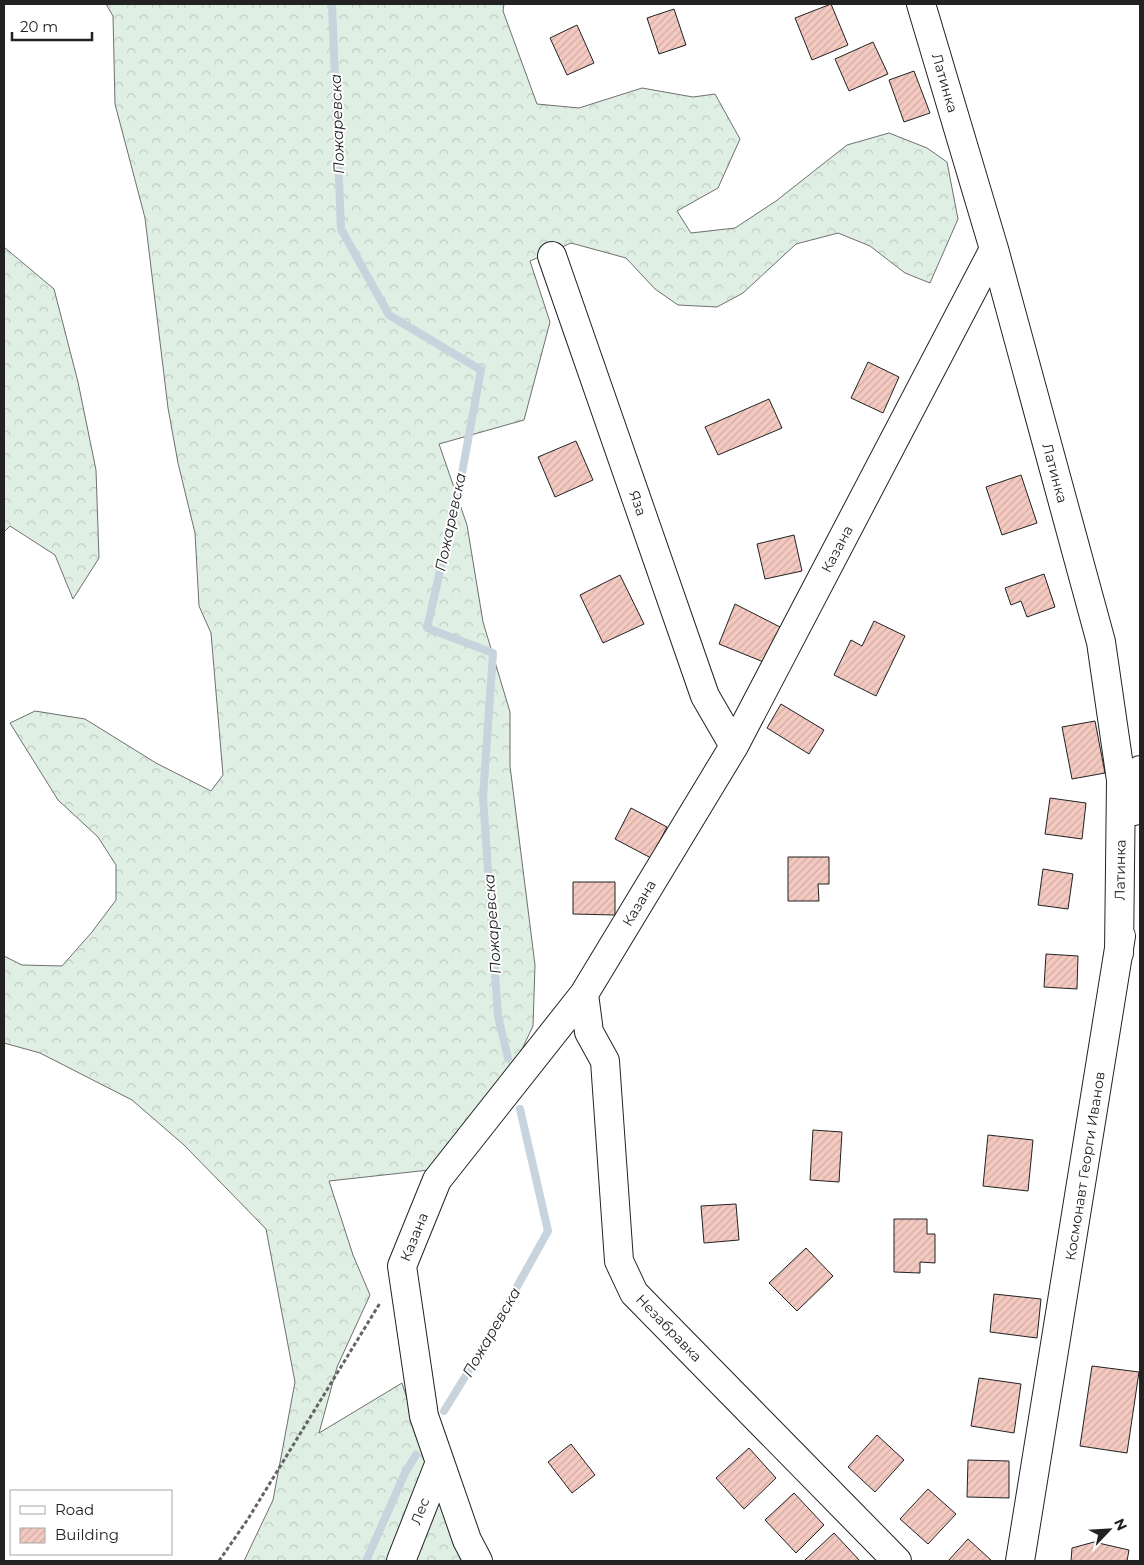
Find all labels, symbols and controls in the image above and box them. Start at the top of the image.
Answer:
scale bar [12,10,92,42]
text: 20 m [20,17,58,36]
street label: Латинка [928,51,962,115]
water label: Пожаревска [326,73,348,175]
street label: Латинка [1038,441,1072,505]
water label: Пожаревска [430,471,470,573]
street label: Яза [625,488,651,518]
street label: Казана [817,522,857,576]
street label: Латинка [1110,839,1130,901]
water label: Пожаревска [479,873,505,975]
street label: Казана [618,877,660,929]
street label: Космонавт Георги Иванов [1061,1070,1109,1262]
street label: Казана [396,1210,432,1264]
water label: Пожаревска [458,1284,524,1380]
street label: Незабравка [632,1290,706,1366]
legend [10,1490,172,1555]
street label: Лес [406,1495,434,1527]
text: Road [55,1500,94,1519]
north arrow [1084,1505,1134,1555]
text: N [1110,1516,1131,1533]
text: Building [55,1525,119,1544]

